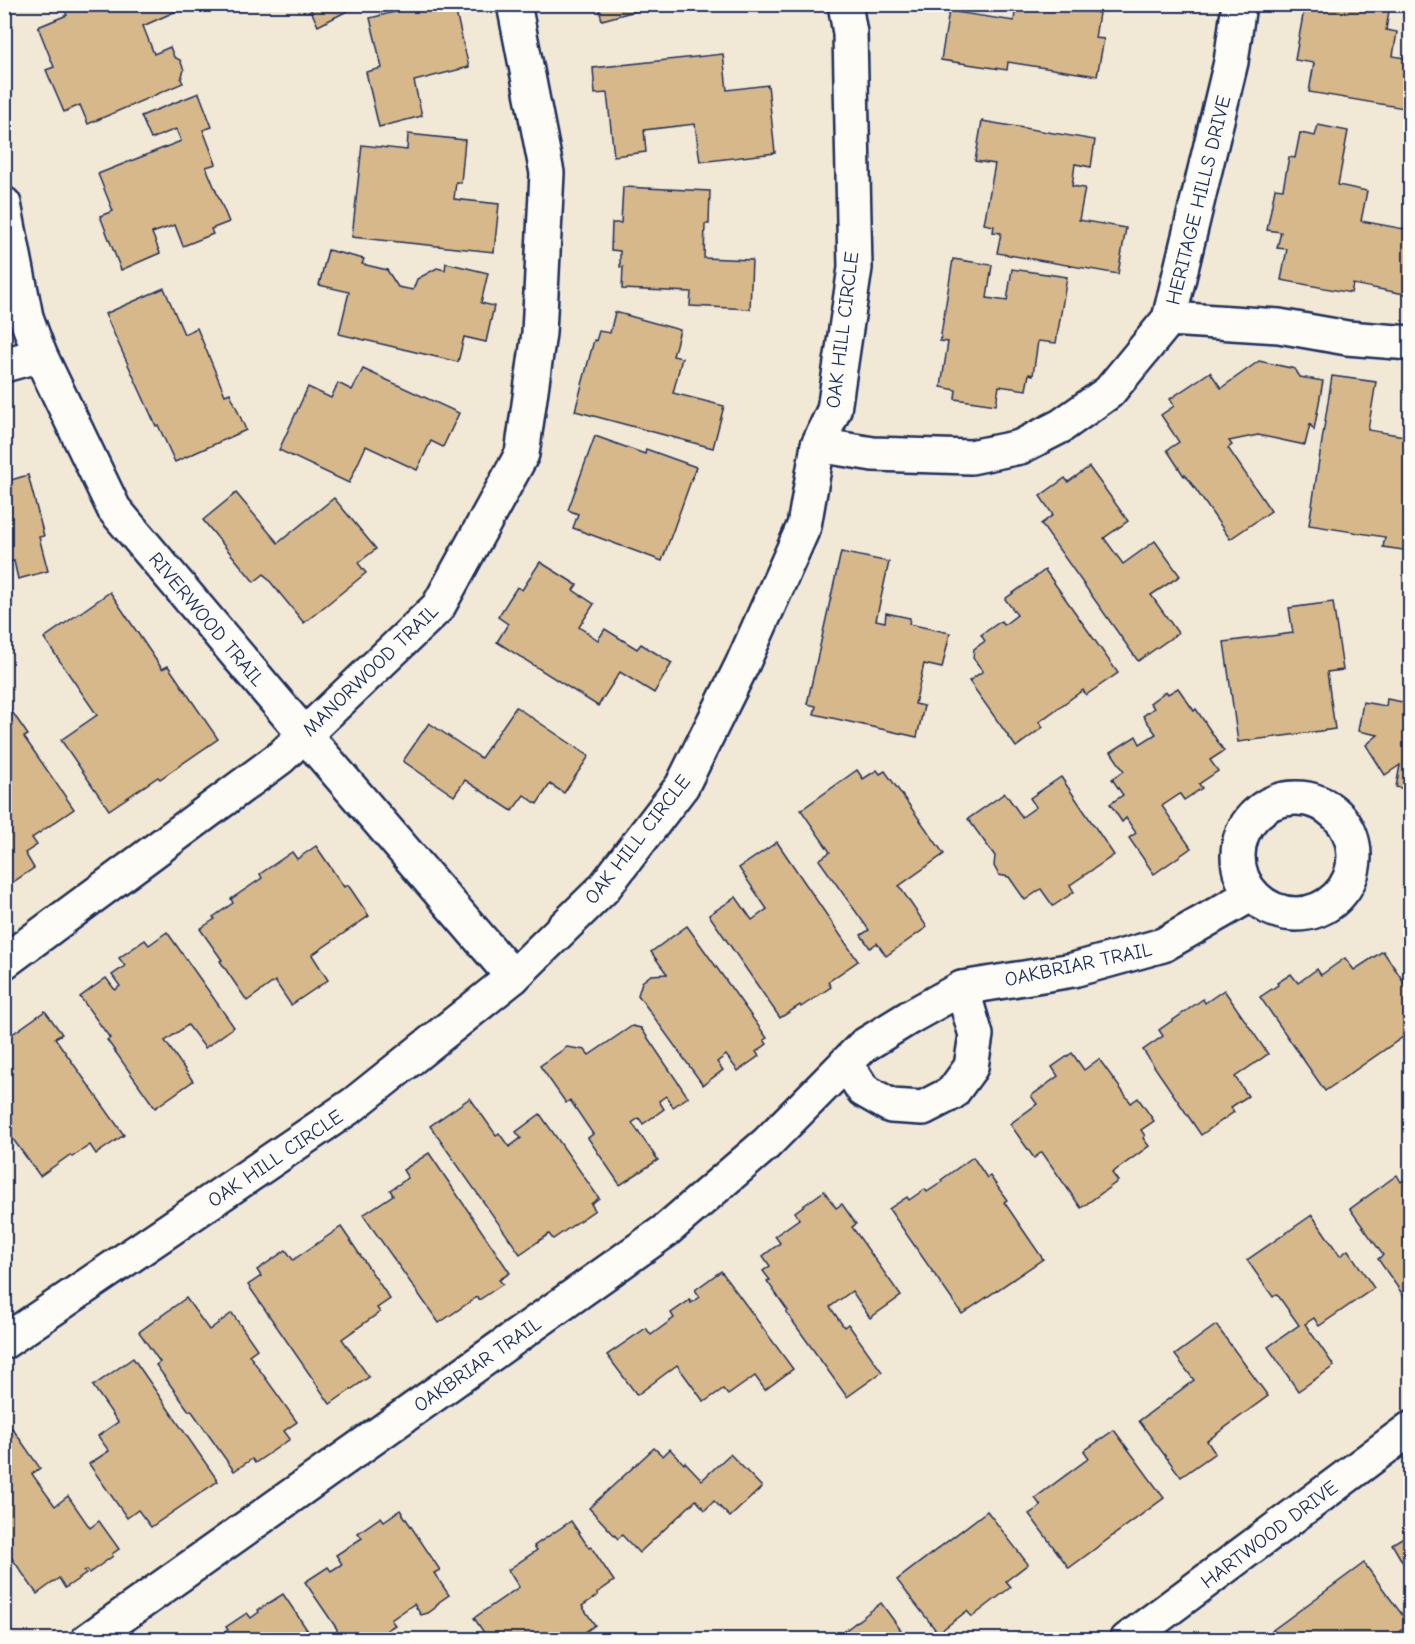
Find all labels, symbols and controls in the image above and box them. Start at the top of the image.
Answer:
street label: HERITAGE HILLS DRIVE [1161,93,1236,307]
street label: OAK HILL CIRCLE [821,250,864,410]
street label: RIVERWOOD TRAIL [144,548,269,691]
street label: MANORWOOD TRAIL [298,600,443,741]
street label: OAK HILL CIRCLE [580,770,695,909]
street label: OAKBRIAR TRAIL [1002,938,1154,991]
street label: OAK HILL CIRCLE [203,1105,347,1212]
street label: OAKBRIAR TRAIL [409,1312,545,1417]
street label: HARTWOOD DRIVE [1196,1476,1342,1593]

